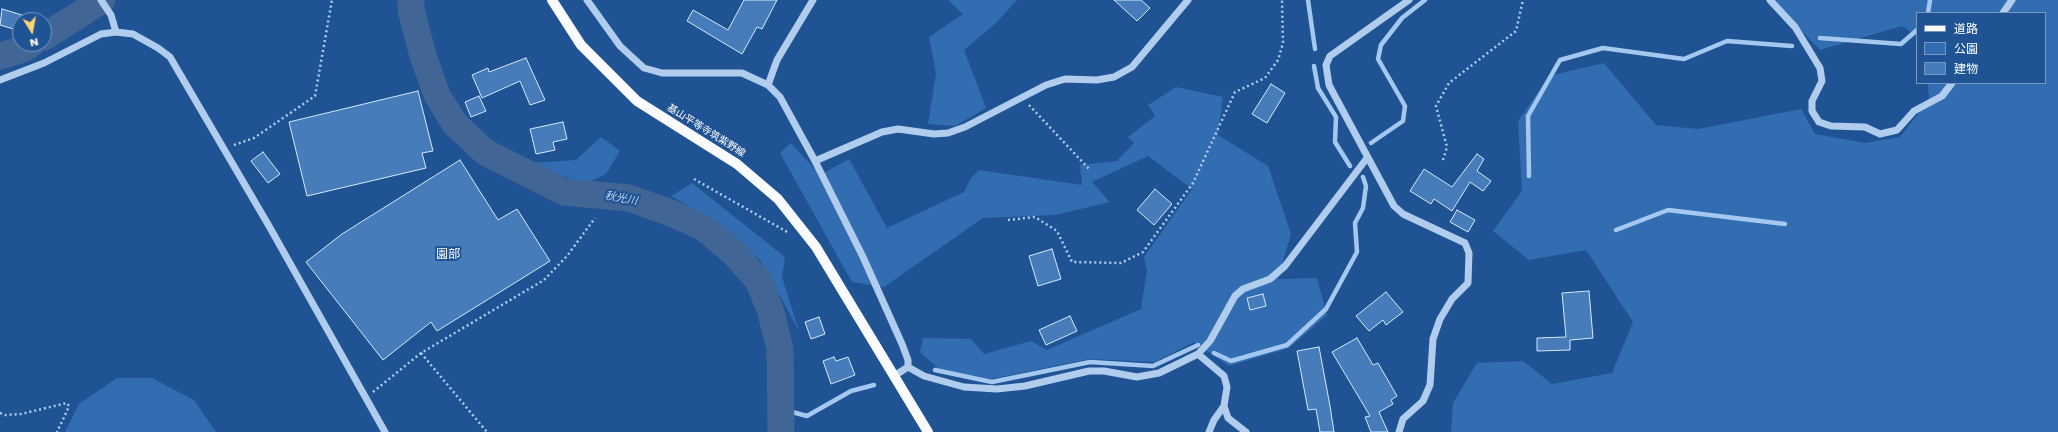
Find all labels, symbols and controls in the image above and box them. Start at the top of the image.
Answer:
north arrow [12,12,52,52]
legend [1916,12,2046,84]
text: 道路 [1954,20,1978,37]
text: N [29,34,40,51]
text: 公園 [1954,40,1978,57]
text: 建物 [1954,60,1978,77]
street label: 基山平等寺筑紫野線 [665,102,747,160]
water label: 秋光川 [604,190,638,208]
district label: 園部 [436,248,460,262]

